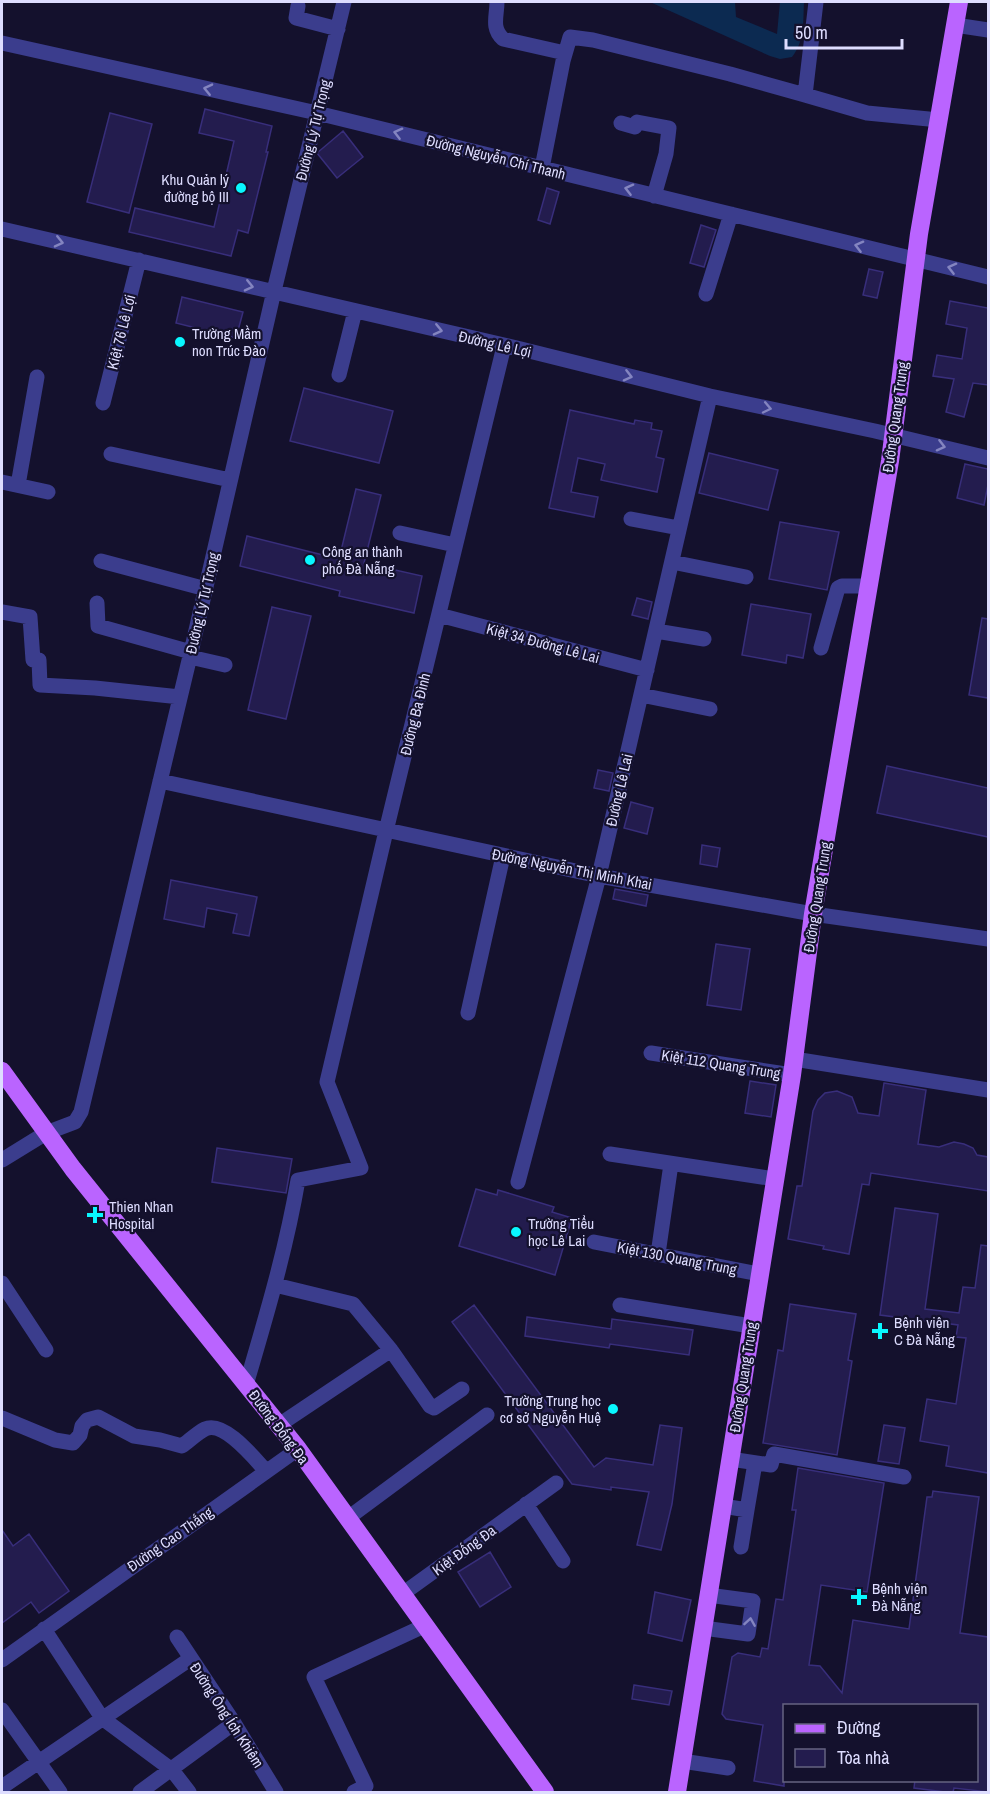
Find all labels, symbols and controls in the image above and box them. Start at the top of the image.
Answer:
scale bar [786,12,902,50]
text: 50 m [795,20,828,45]
street label: Đường Lý Tự Trọng [290,77,336,183]
one-way arrow [204,83,214,96]
one-way arrow [394,128,404,141]
street label: Đường Nguyễn Chí Thanh [424,130,568,184]
place label: Khu Quản lý đường bộ III [161,169,230,207]
marker: Khu Quản lý đường bộ III [234,181,248,195]
one-way arrow [624,184,634,197]
one-way arrow [53,235,63,248]
one-way arrow [854,240,864,253]
one-way arrow [947,263,957,276]
one-way arrow [243,278,253,291]
street label: Kiệt 76 Lê Lợi [102,292,140,372]
place label: Trường Mầm non Trúc Đào [192,323,266,361]
one-way arrow [433,323,443,336]
street label: Đường Lê Lợi [457,325,533,363]
marker: Trường Mầm non Trúc Đào [173,335,187,349]
street label: Đường Quang Trung [877,360,913,474]
one-way arrow [623,368,633,381]
one-way arrow [762,401,772,414]
one-way arrow [936,439,946,452]
place label: Công an thành phố Đà Nẵng [322,541,403,579]
street label: Đường Lý Tự Trọng [180,550,224,656]
marker: Công an thành phố Đà Nẵng [303,553,317,567]
street label: Kiệt 34 Đường Lê Lai [484,618,602,668]
street label: Đường Ba Đình [395,671,435,757]
street label: Đường Lê Lai [600,752,638,828]
street label: Đường Quang Trung [798,840,836,954]
street label: Đường Nguyễn Thị Minh Khai [490,843,654,895]
street label: Kiệt 112 Quang Trung [660,1044,782,1084]
place label: Thien Nhan Hospital [109,1196,173,1234]
marker: Thien Nhan Hospital [86,1206,104,1224]
place label: Trường Tiểu học Lê Lai [528,1213,594,1251]
marker: Trường Tiểu học Lê Lai [509,1225,523,1239]
street label: Kiệt 130 Quang Trung [616,1236,739,1280]
place label: Bệnh viện C Đà Nẵng [894,1312,955,1350]
street label: Đường Quang Trung [724,1320,762,1434]
marker: Bệnh viện C Đà Nẵng [871,1322,889,1340]
street label: Đường Đống Đa [244,1385,314,1469]
place label: Trường Trung học cơ sở Nguyễn Huệ [500,1390,601,1428]
marker: Trường Trung học cơ sở Nguyễn Huệ [606,1402,620,1416]
street label: Đường Cao Thắng [123,1502,217,1576]
street label: Kiệt Đống Đa [428,1520,500,1580]
place label: Bệnh viện Đà Nẵng [872,1578,927,1616]
marker: Bệnh viện Đà Nẵng [850,1588,868,1606]
one-way arrow [743,1617,756,1627]
street label: Đường Ông Ích Khiêm [185,1658,269,1772]
legend [783,1704,978,1782]
text: Đường [837,1715,881,1740]
text: Tòa nhà [837,1745,890,1770]

